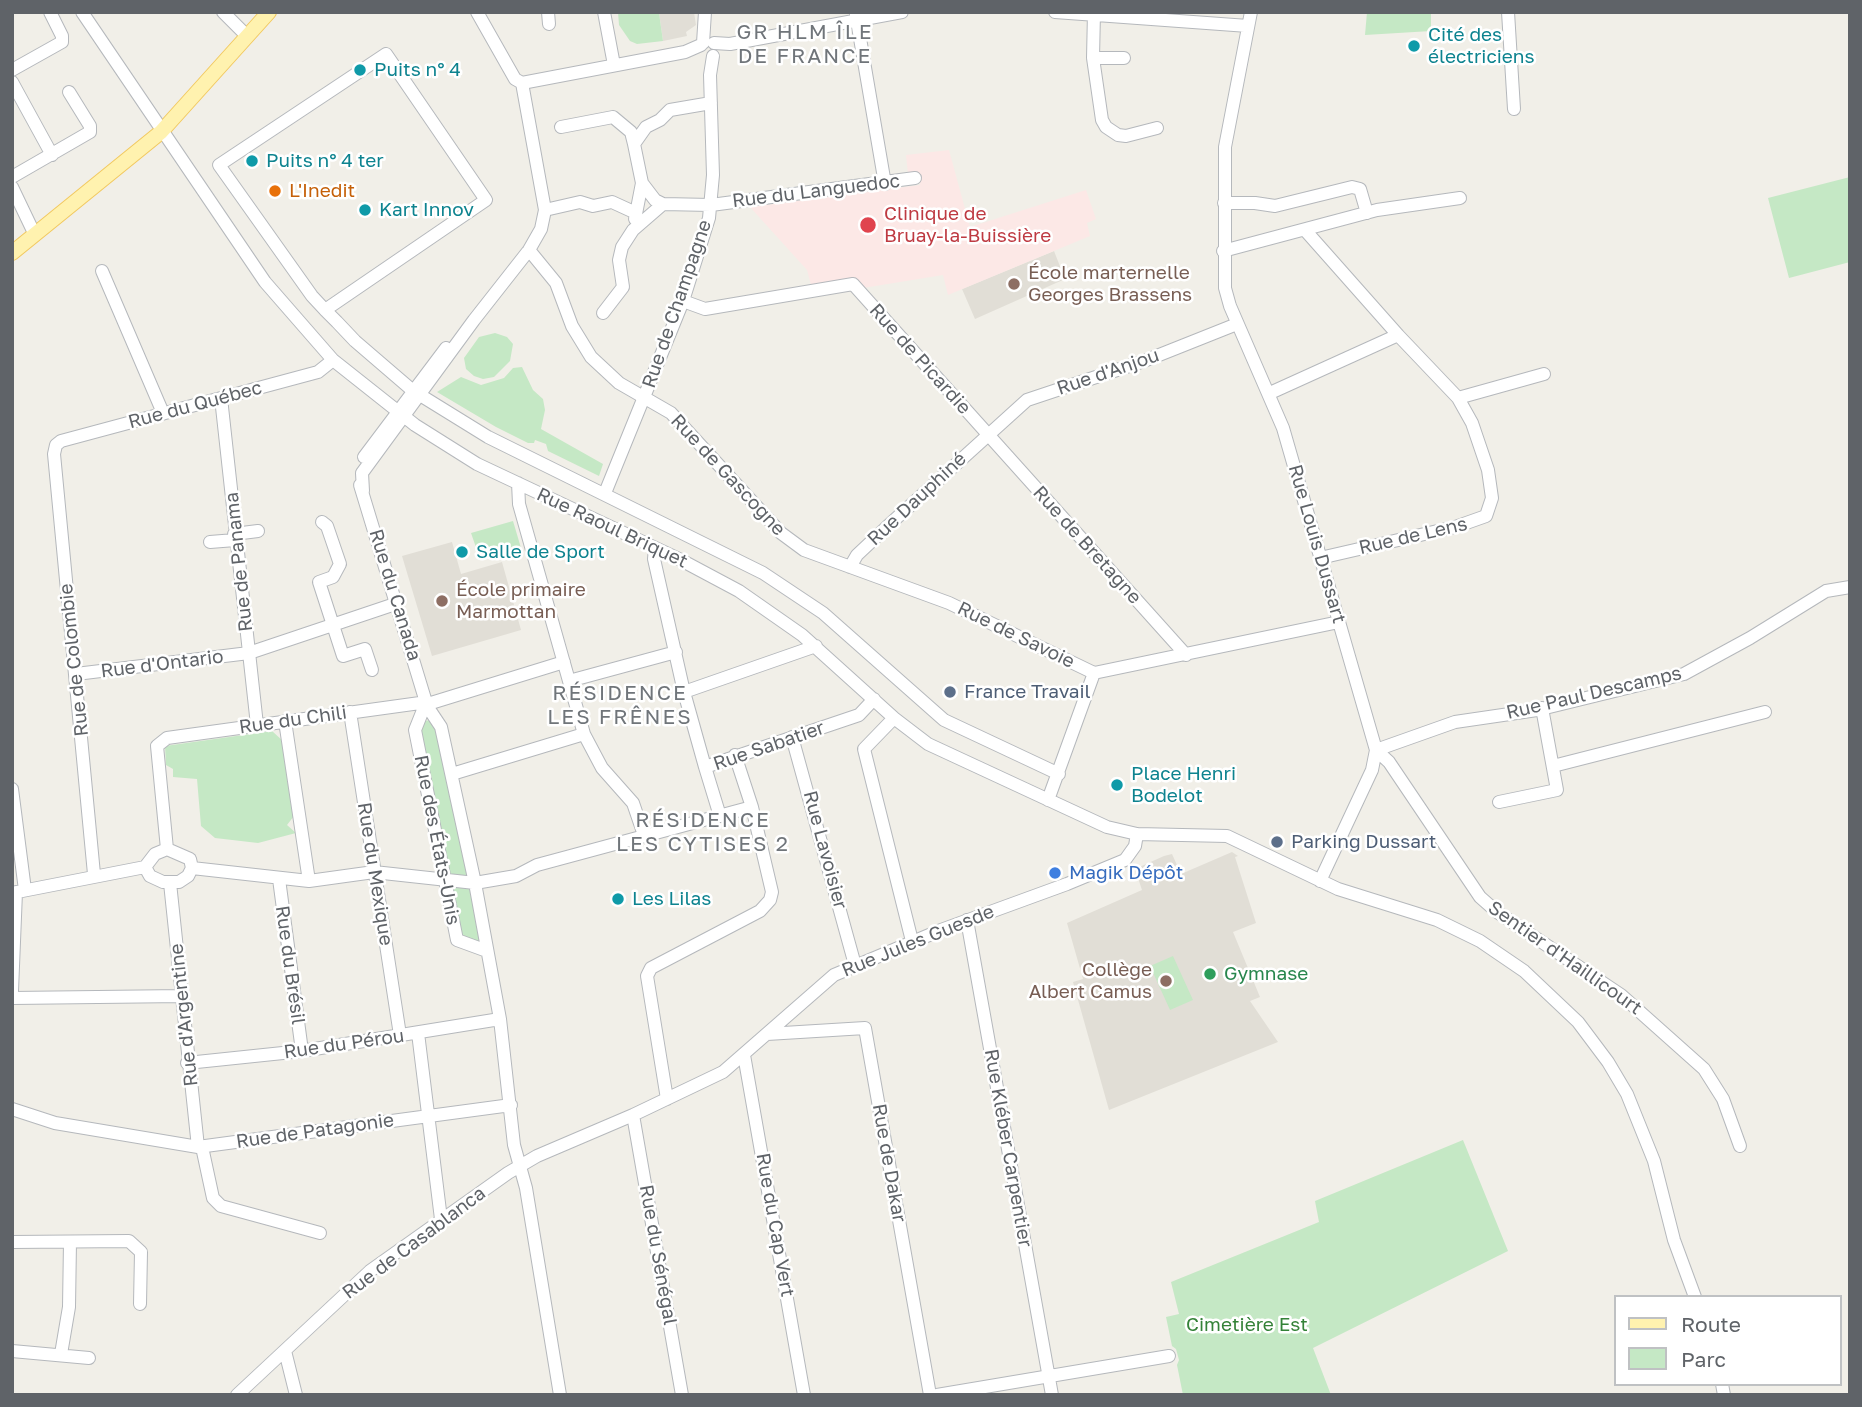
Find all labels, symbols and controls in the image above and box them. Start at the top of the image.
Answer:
district label: GR HLM ÎLE DE FRANCE [738,19,872,69]
place label: Cité des électriciens [1428,24,1535,68]
marker: Cité des électriciens [1406,38,1422,54]
place label: Puits n° 4 [374,59,461,81]
marker: Puits n° 4 [352,62,368,78]
place label: Puits n° 4 ter [266,150,384,172]
marker: Puits n° 4 ter [244,153,260,169]
street label: Rue du Languedoc [731,169,901,213]
place label: L'Inedit [289,180,355,202]
marker: L'Inedit [267,183,283,199]
place label: Kart Innov [379,199,474,221]
marker: Kart Innov [357,202,373,218]
place label: Clinique de Bruay-la-Buissière [884,203,1051,247]
marker: Clinique de Bruay-la-Buissière [858,215,878,235]
street label: Rue de Champagne [638,217,716,391]
place label: École marternelle Georges Brassens [1028,262,1192,306]
marker: École marternelle Georges Brassens [1006,276,1022,292]
street label: Rue de Picardie [864,299,976,419]
street label: Rue d'Anjou [1054,344,1162,400]
street label: Rue du Québec [126,376,264,434]
street label: Rue de Gascogne [666,410,790,540]
street label: Rue Dauphiné [863,448,971,550]
street label: Rue Louis Dussart [1283,462,1351,626]
street label: Rue de Bretagne [1028,481,1146,609]
street label: Rue Raoul Briquet [533,483,691,573]
street label: Rue de Panama [220,491,258,633]
street label: Rue de Lens [1357,512,1469,560]
street label: Rue du Canada [364,527,426,663]
place label: Salle de Sport [476,541,605,563]
marker: Salle de Sport [454,544,470,560]
place label: École primaire Marmottan [456,579,586,623]
street label: Rue de Colombie [55,582,93,738]
marker: École primaire Marmottan [434,593,450,609]
street label: Rue de Savoie [954,597,1078,673]
street label: Rue d'Ontario [99,645,225,683]
street label: Rue Paul Descamps [1504,662,1684,724]
district label: RÉSIDENCE LES FRÊNES [549,680,691,730]
place label: France Travail [964,681,1091,703]
marker: France Travail [942,684,958,700]
street label: Rue du Chili [238,701,348,739]
street label: Rue Sabatier [710,716,828,776]
street label: Rue des États-Unis [409,753,465,927]
place label: Place Henri Bodelot [1131,763,1236,807]
marker: Place Henri Bodelot [1109,777,1125,793]
street label: Rue Lavoisier [798,788,852,912]
street label: Rue du Mexique [352,801,398,947]
district label: RÉSIDENCE LES CYTISES 2 [618,807,788,857]
place label: Parking Dussart [1291,831,1436,853]
marker: Parking Dussart [1269,834,1285,850]
place label: Magik Dépôt [1069,862,1183,884]
marker: Magik Dépôt [1047,865,1063,881]
place label: Les Lilas [632,888,711,910]
marker: Les Lilas [610,891,626,907]
street label: Sentier d'Haillicourt [1484,896,1646,1020]
street label: Rue Jules Guesde [839,900,997,982]
street label: Rue du Brésil [270,904,310,1026]
street label: Rue d'Argentine [165,942,203,1088]
place label: Collège Albert Camus [1029,959,1152,1003]
place label: Gymnase [1224,963,1308,985]
marker: Gymnase [1202,966,1218,982]
marker: Collège Albert Camus [1158,973,1174,989]
street label: Rue du Pérou [282,1024,406,1064]
street label: Rue Kléber Carpentier [979,1047,1037,1249]
street label: Rue de Dakar [867,1102,911,1224]
street label: Rue de Patagonie [235,1109,395,1153]
street label: Rue du Cap Vert [751,1151,799,1299]
street label: Rue de Casablanca [338,1182,490,1304]
street label: Rue du Sénégal [634,1183,682,1327]
legend [1614,1295,1841,1386]
text: Route [1681,1311,1741,1337]
park label: Cimetière Est [1186,1314,1308,1336]
text: Parc [1681,1346,1726,1372]

